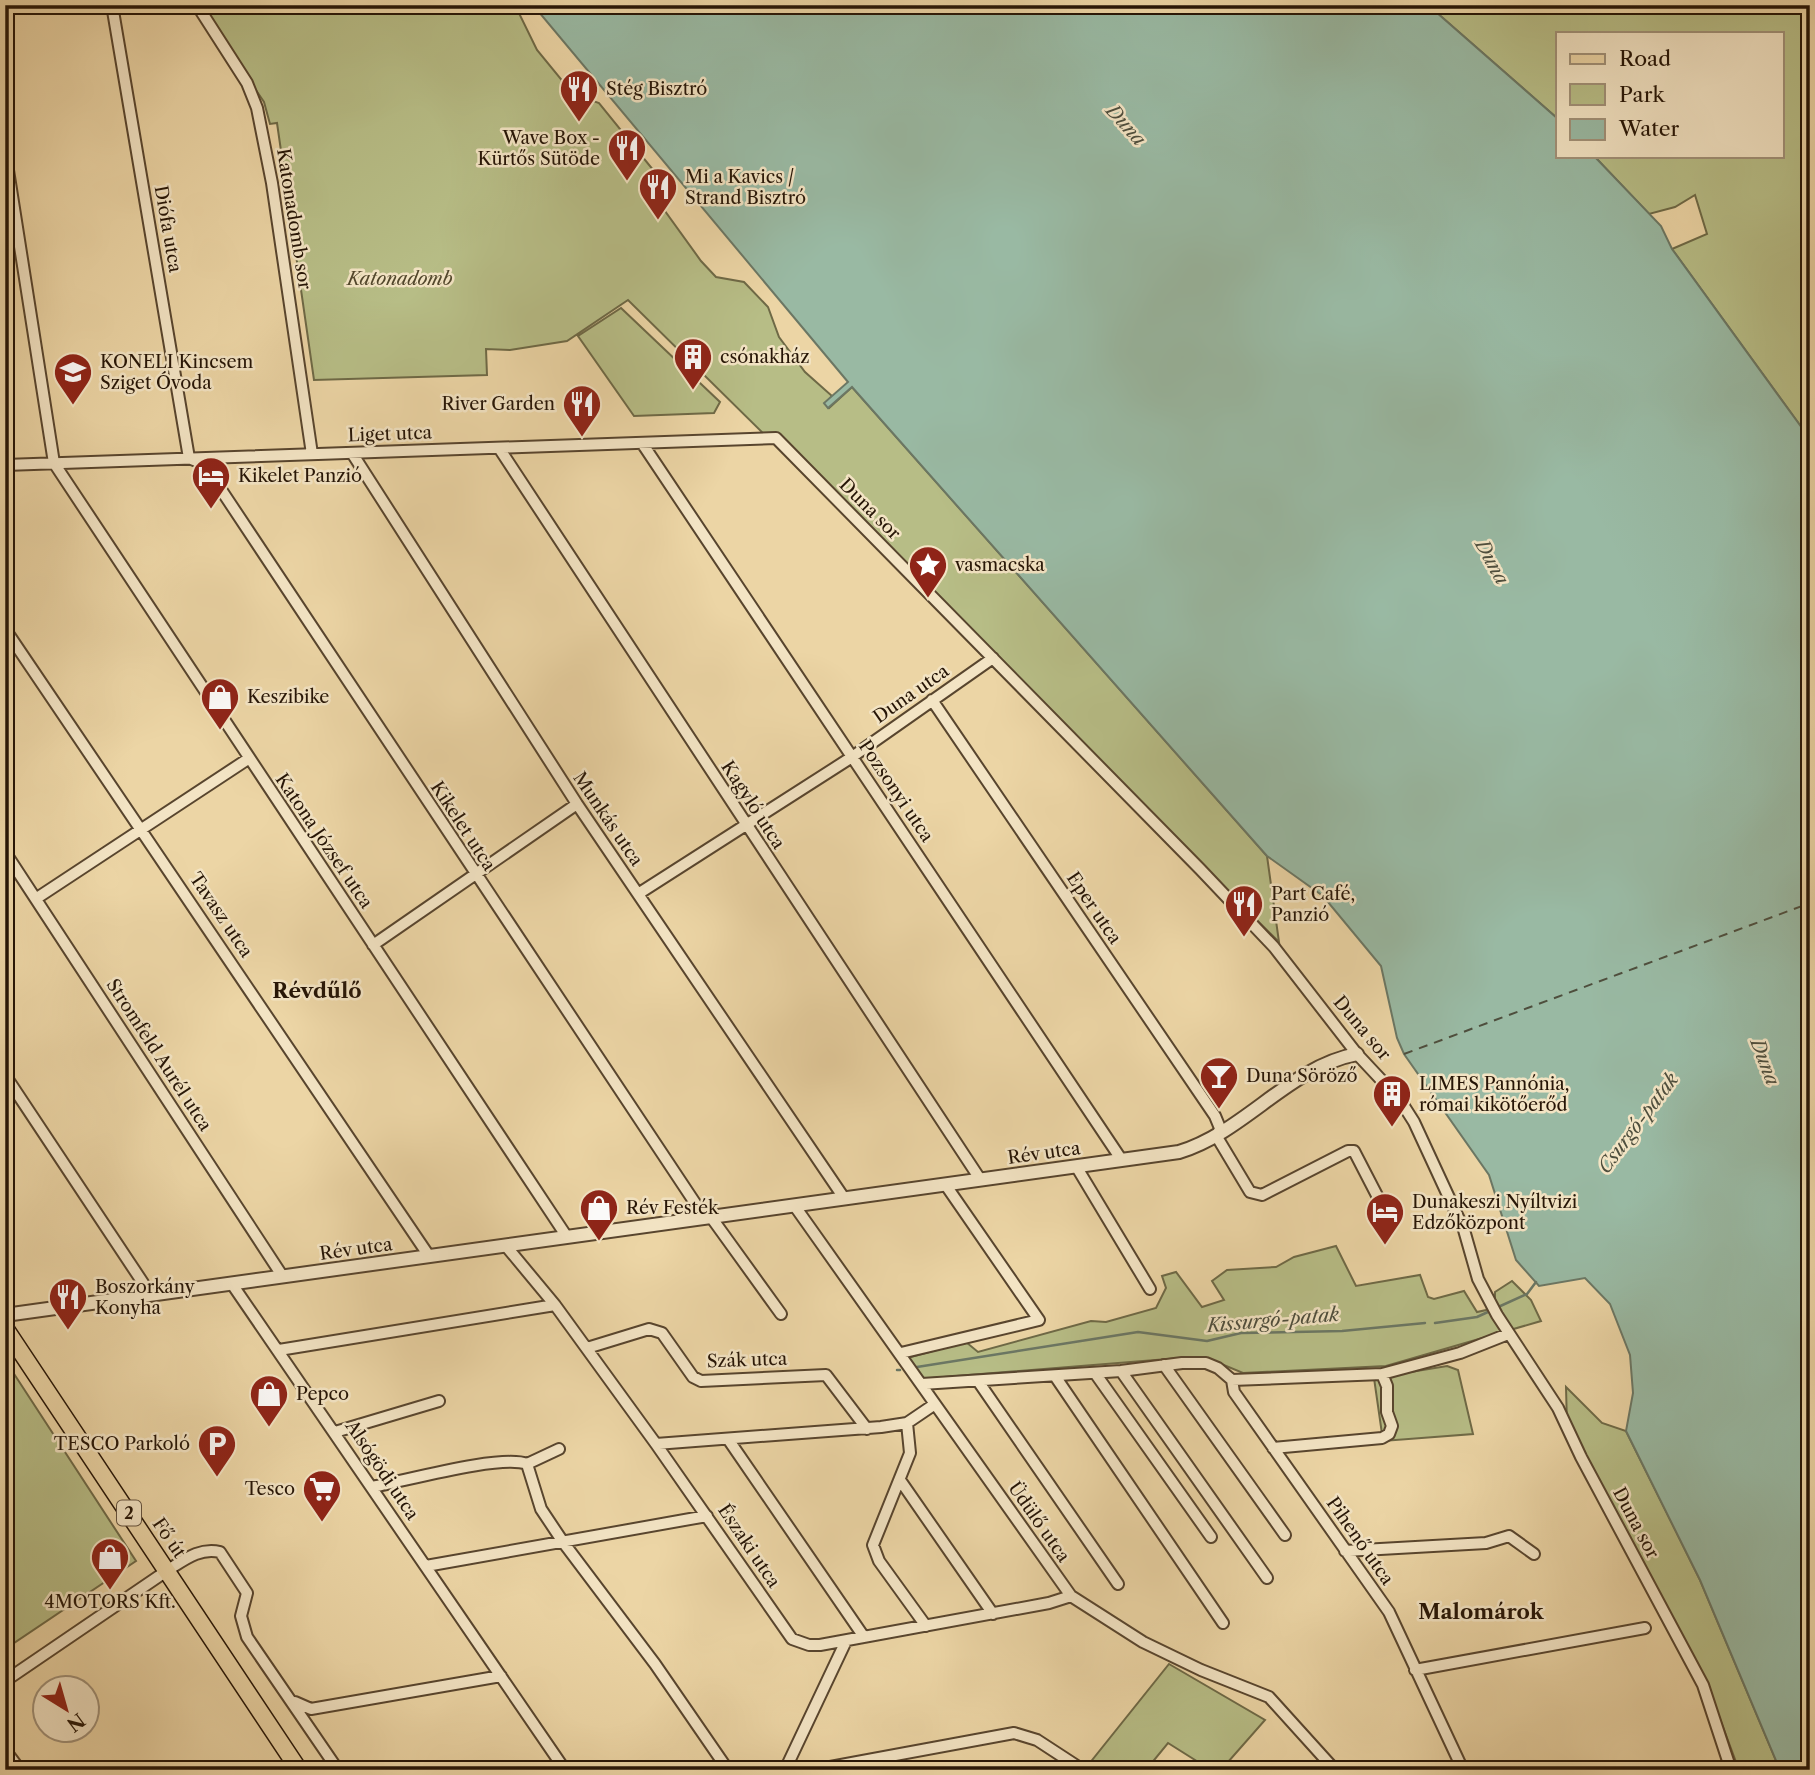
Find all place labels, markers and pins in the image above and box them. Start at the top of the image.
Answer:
restaurant icon: Stég Bisztró [558,68,600,123]
place label: Stég Bisztró [606,78,707,100]
place label: Wave Box - Kürtős Sütöde [478,127,600,170]
restaurant icon: Wave Box - Kürtős Sütöde [606,127,648,182]
restaurant icon: Mi a Kavics / Strand Bisztró [637,166,679,221]
place label: Mi a Kavics / Strand Bisztró [685,166,806,209]
building icon: csónakház [672,336,714,391]
place label: csónakház [720,346,810,368]
school or university icon: KONELI Kincsem Sziget Óvoda [52,351,94,406]
place label: KONELI Kincsem Sziget Óvoda [100,351,254,394]
restaurant icon: River Garden [561,383,603,438]
place label: River Garden [442,393,555,415]
hotel icon: Kikelet Panzió [190,455,232,510]
place label: Kikelet Panzió [238,465,362,487]
place icon: vasmacska [907,544,949,599]
place label: vasmacska [954,554,1045,576]
shop icon: Keszibike [199,676,241,731]
place label: Keszibike [247,686,329,708]
restaurant icon: Part Café, Panzió [1223,883,1265,938]
place label: Part Café, Panzió [1271,883,1355,926]
bar icon: Duna Söröző [1198,1055,1240,1110]
place label: Duna Söröző [1246,1065,1358,1087]
building icon: LIMES Pannónia, római kikötőerőd [1371,1073,1413,1128]
place label: LIMES Pannónia, római kikötőerőd [1419,1073,1569,1116]
shop icon: Rév Festék [578,1187,620,1242]
hotel icon: Dunakeszi Nyíltvizi Edzőközpont [1364,1191,1406,1246]
place label: Dunakeszi Nyíltvizi Edzőközpont [1412,1191,1578,1234]
place label: Rév Festék [626,1197,720,1219]
restaurant icon: Boszorkány Konyha [47,1276,89,1331]
place label: Boszorkány Konyha [95,1276,196,1319]
shop icon: Pepco [248,1373,290,1428]
place label: Pepco [296,1383,349,1405]
parking icon: TESCO Parkoló [196,1423,238,1478]
place label: TESCO Parkoló [54,1433,190,1455]
supermarket icon: Tesco [301,1468,343,1523]
place label: Tesco [245,1478,295,1500]
shop icon: 4MOTORS Kft. [89,1536,131,1591]
place label: 4MOTORS Kft. [44,1591,176,1613]

